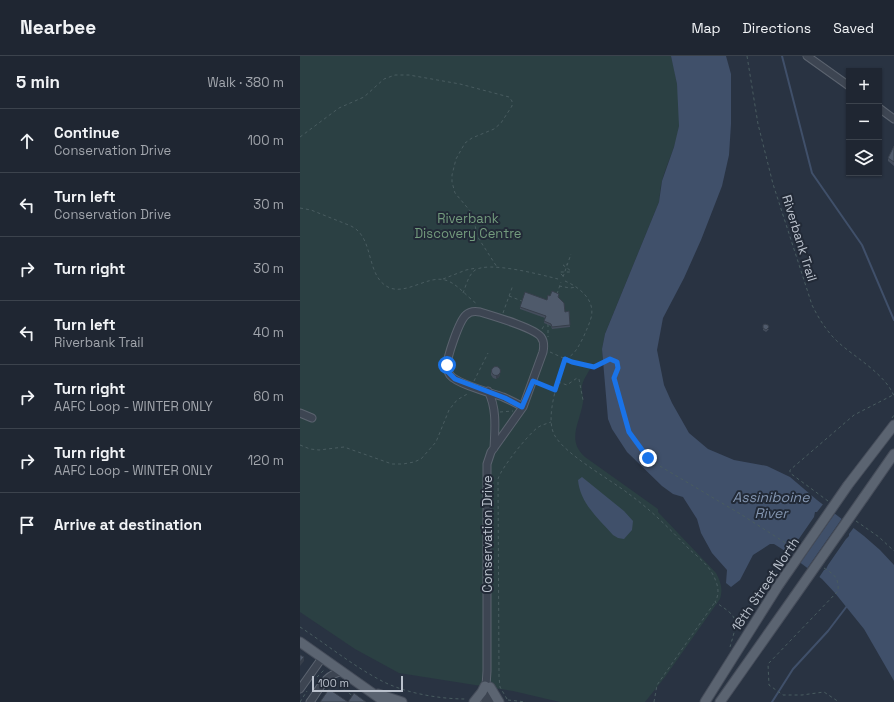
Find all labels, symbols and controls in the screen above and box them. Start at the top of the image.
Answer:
text: Nearbee [20,15,96,40]
text: Map [691,19,721,37]
text: Directions [743,19,811,37]
text: Saved [833,19,874,37]
map controls [846,68,882,176]
button: + [846,68,882,104]
text: 5 min [16,71,60,93]
text: Walk · 380 m [207,74,284,91]
button: − [846,104,882,140]
text: Continue [54,123,120,142]
icon: ahead [16,130,38,152]
text: 100 m [247,132,284,149]
button: layers [846,140,882,176]
text: Conservation Drive [54,142,171,159]
text: Turn left [54,187,116,206]
street label: Riverbank Trail [778,193,821,284]
icon: left [16,194,38,216]
text: 30 m [253,196,284,213]
text: Conservation Drive [54,206,171,223]
park label: Riverbank Discovery Centre [414,210,522,242]
icon: right [16,258,38,280]
text: Turn right [54,259,125,278]
text: 30 m [253,260,284,277]
text: Turn left [54,315,116,334]
icon: left [16,322,38,344]
text: 40 m [253,324,284,341]
text: Riverbank Trail [54,334,144,351]
route start [438,356,456,374]
text: Turn right [54,379,125,398]
icon: right [16,386,38,408]
text: 60 m [253,388,284,405]
text: AAFC Loop - WINTER ONLY [54,398,213,415]
text: Turn right [54,443,125,462]
route end [639,449,657,467]
icon: right [16,450,38,472]
text: 120 m [248,452,284,469]
text: AAFC Loop - WINTER ONLY [54,462,213,479]
street label: Conservation Drive [479,475,496,593]
water label: Assiniboine River [733,488,810,522]
icon: arrive [16,514,38,536]
text: Arrive at destination [54,515,202,534]
street label: 18th Street North [728,534,803,634]
scale bar [312,674,403,693]
text: 100 m [318,676,349,690]

